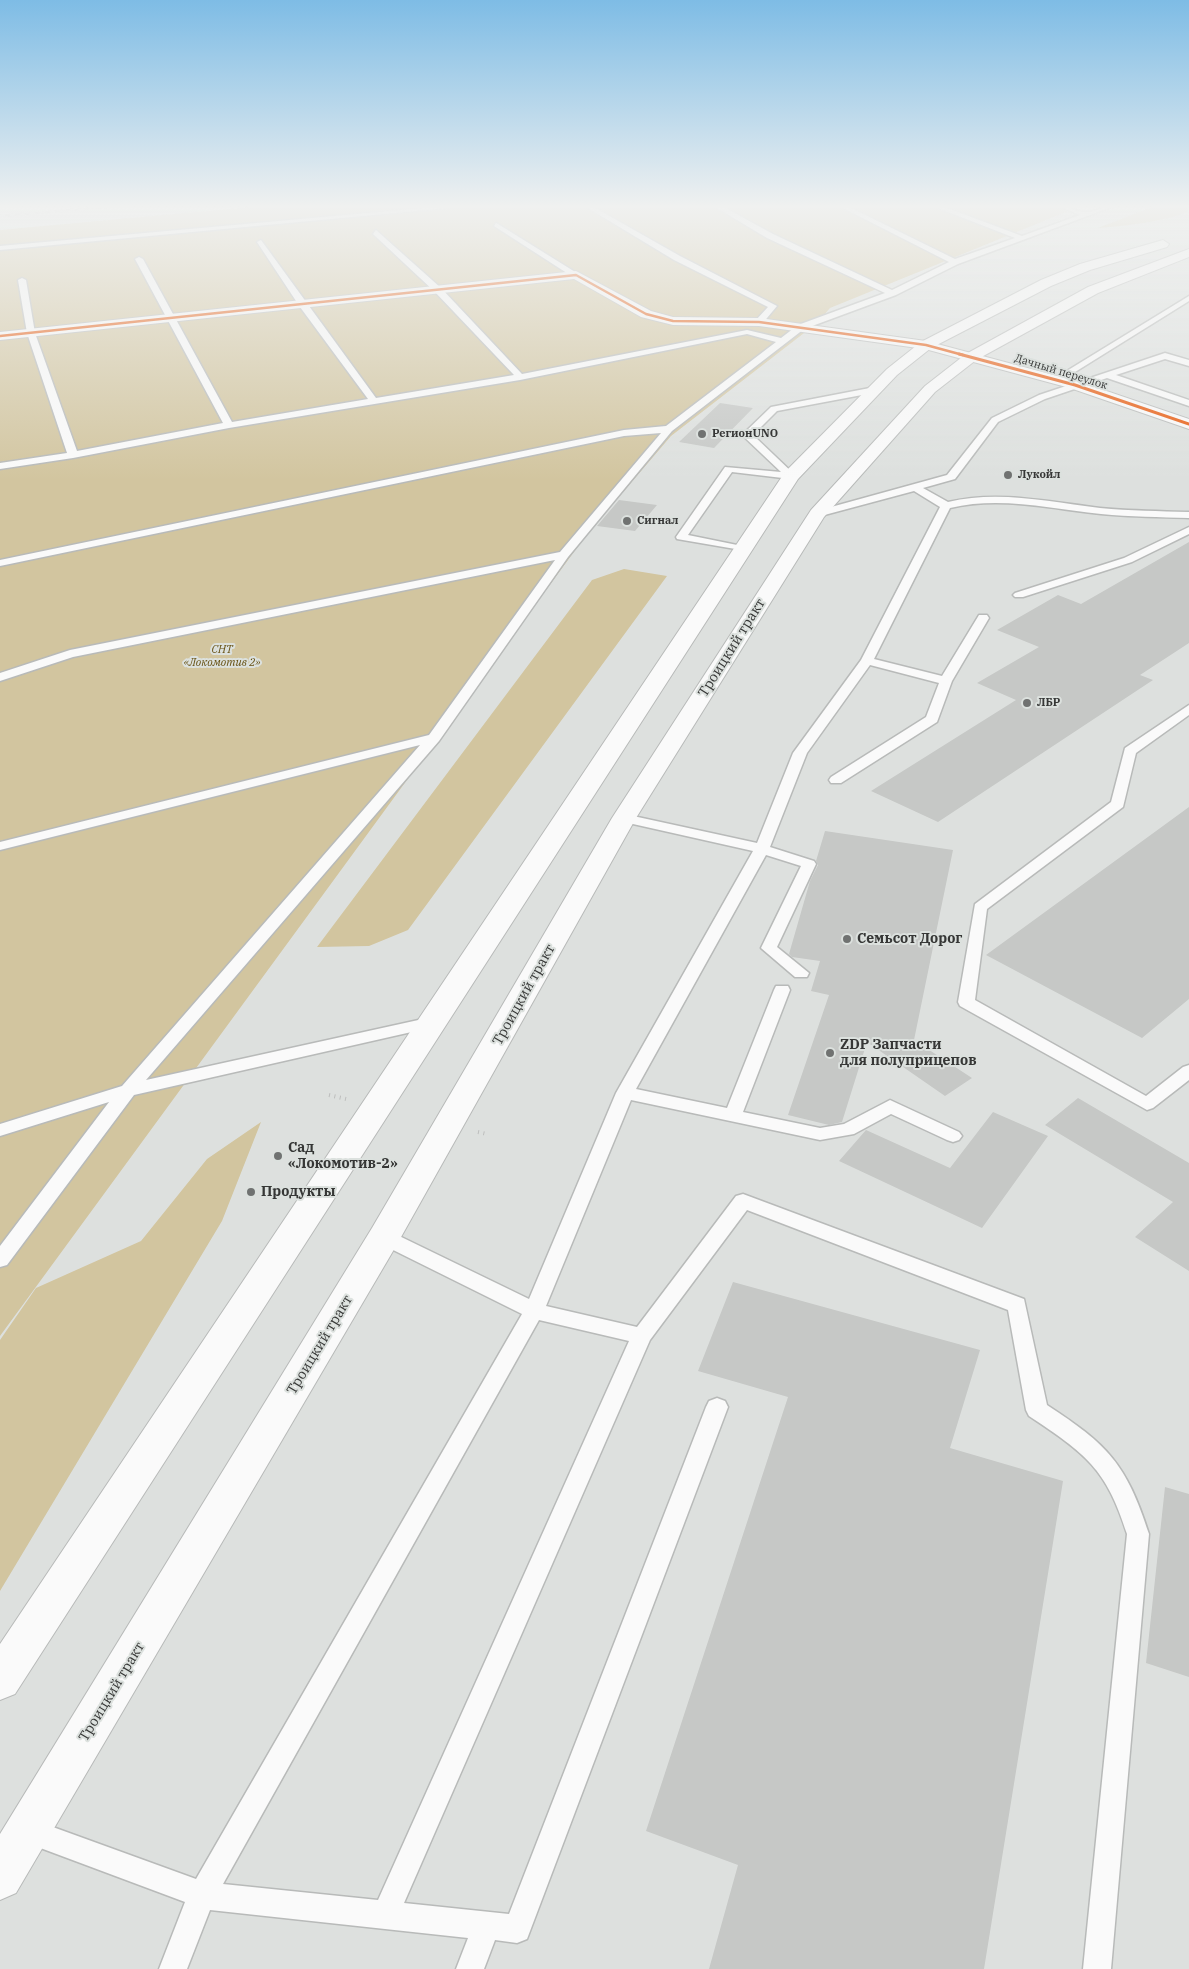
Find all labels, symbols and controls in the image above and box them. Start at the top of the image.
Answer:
street label: Дачный переулок [1013,352,1109,392]
place label: РегионUNO [712,427,778,441]
marker: РегионUNO [696,428,708,440]
place label: Лукойл [1018,468,1061,482]
marker: Лукойл [1002,469,1014,481]
place label: Сигнал [637,514,679,528]
marker: Сигнал [621,515,633,527]
street label: Троицкий тракт [695,596,769,700]
park label: СНТ «Локомотив 2» [183,643,261,669]
place label: ЛБР [1037,696,1060,710]
marker: ЛБР [1021,697,1033,709]
place label: Семьсот Дорог [857,931,962,947]
marker: Семьсот Дорог [841,933,853,945]
street label: Троицкий тракт [489,942,559,1048]
place label: ZDP Запчасти для полуприцепов [840,1037,977,1070]
marker: ZDP Запчасти для полуприцепов [824,1047,836,1059]
place label: Сад «Локомотив-2» [288,1140,398,1172]
marker: Сад «Локомотив-2» [272,1150,284,1162]
place label: Продукты [261,1184,336,1200]
marker: Продукты [245,1186,257,1198]
street label: Троицкий тракт [284,1292,356,1398]
street label: Троицкий тракт [76,1639,148,1745]

